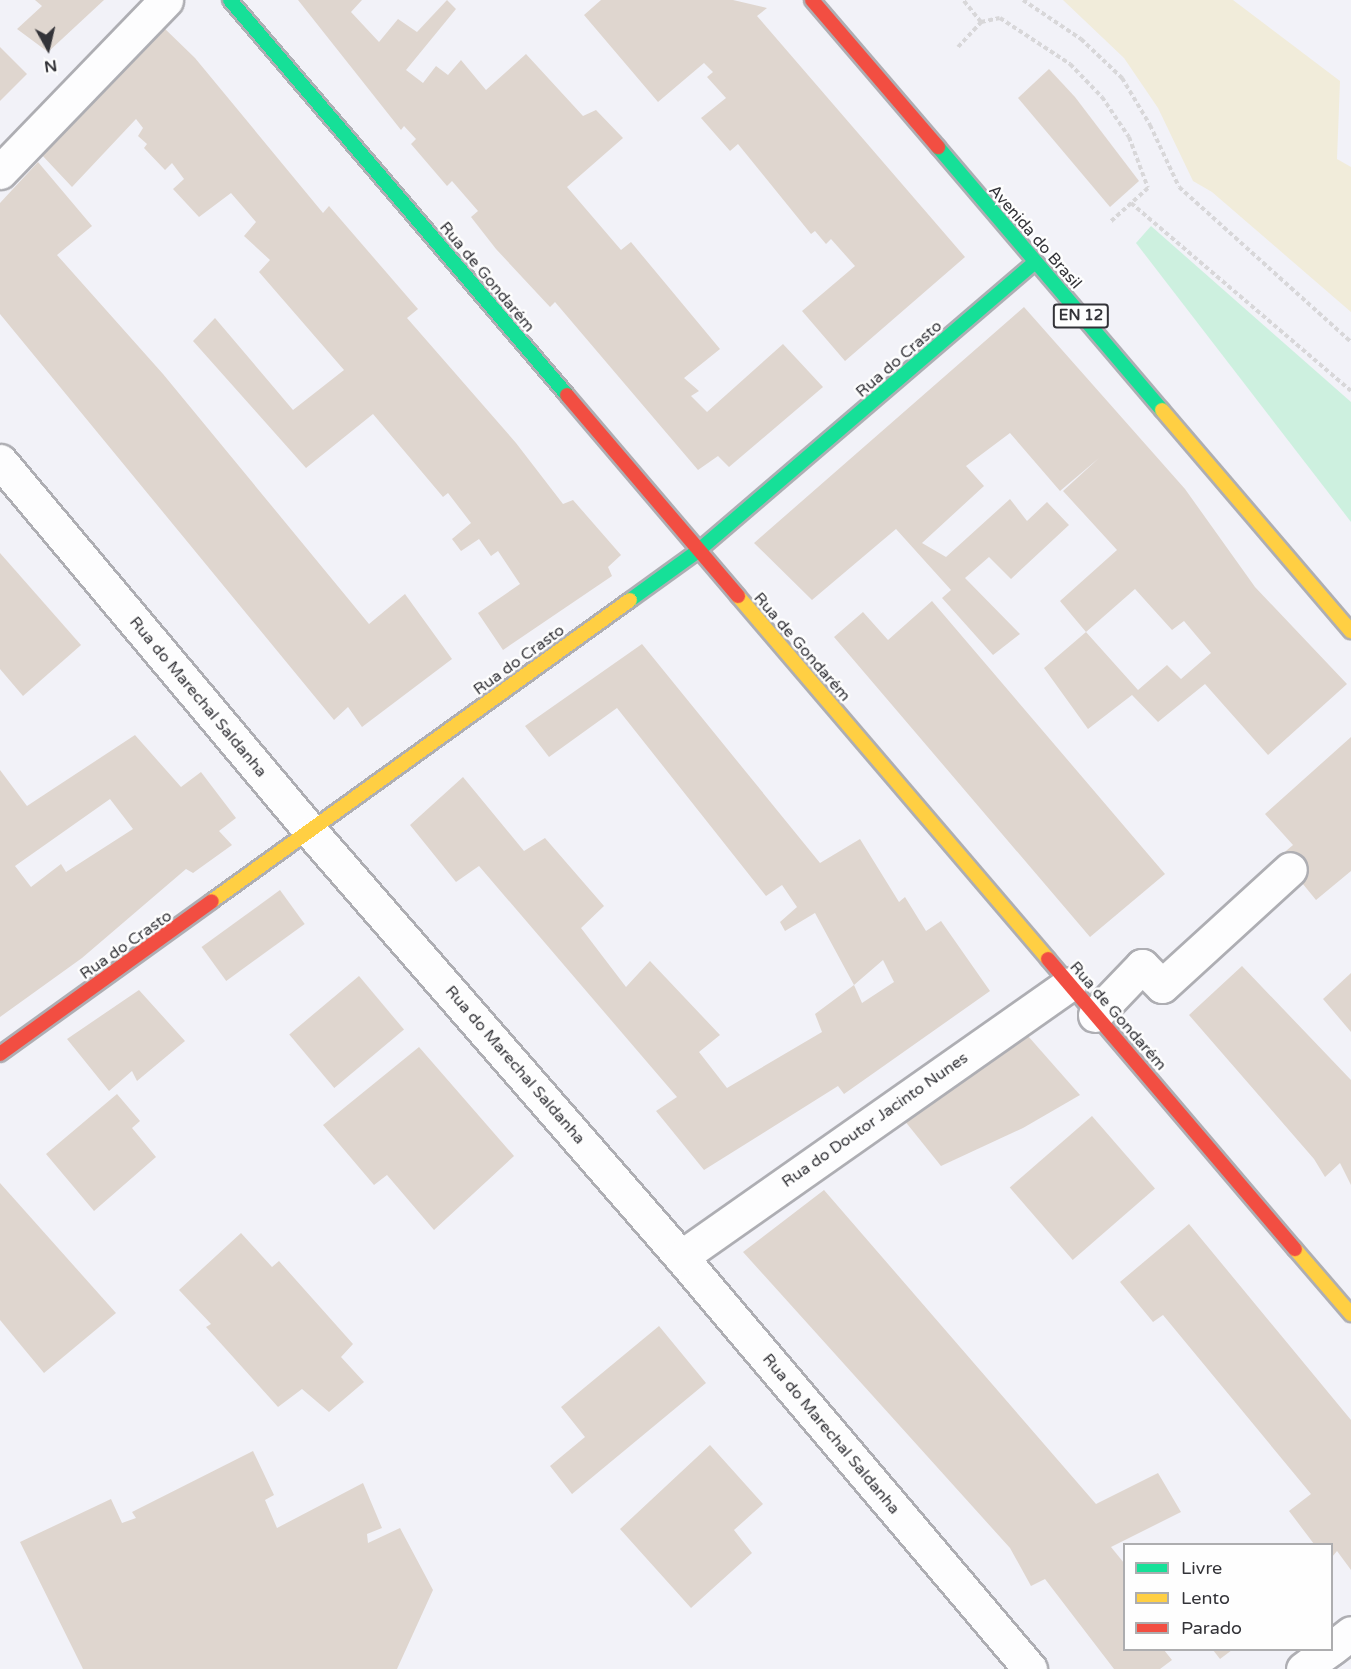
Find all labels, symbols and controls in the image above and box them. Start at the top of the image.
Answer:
north arrow [18,18,78,78]
text: N [43,55,58,77]
street label: Avenida do Brasil [985,181,1085,293]
street label: Rua de Gondarém [435,218,539,336]
road number: EN 12 [1052,304,1110,328]
street label: Rua do Crasto [852,316,946,402]
street label: Rua de Gondarém [750,589,854,705]
street label: Rua do Marechal Saldanha [125,613,271,781]
street label: Rua do Crasto [470,621,568,699]
street label: Rua do Crasto [76,906,176,984]
street label: Rua de Gondarém [1066,958,1170,1074]
street label: Rua do Marechal Saldanha [441,982,589,1148]
street label: Rua do Doutor Jacinto Nunes [778,1048,972,1192]
street label: Rua do Marechal Saldanha [758,1350,904,1518]
legend [1123,1543,1333,1651]
text: Livre [1181,1557,1222,1579]
text: Lento [1181,1587,1230,1609]
text: Parado [1181,1617,1242,1639]

